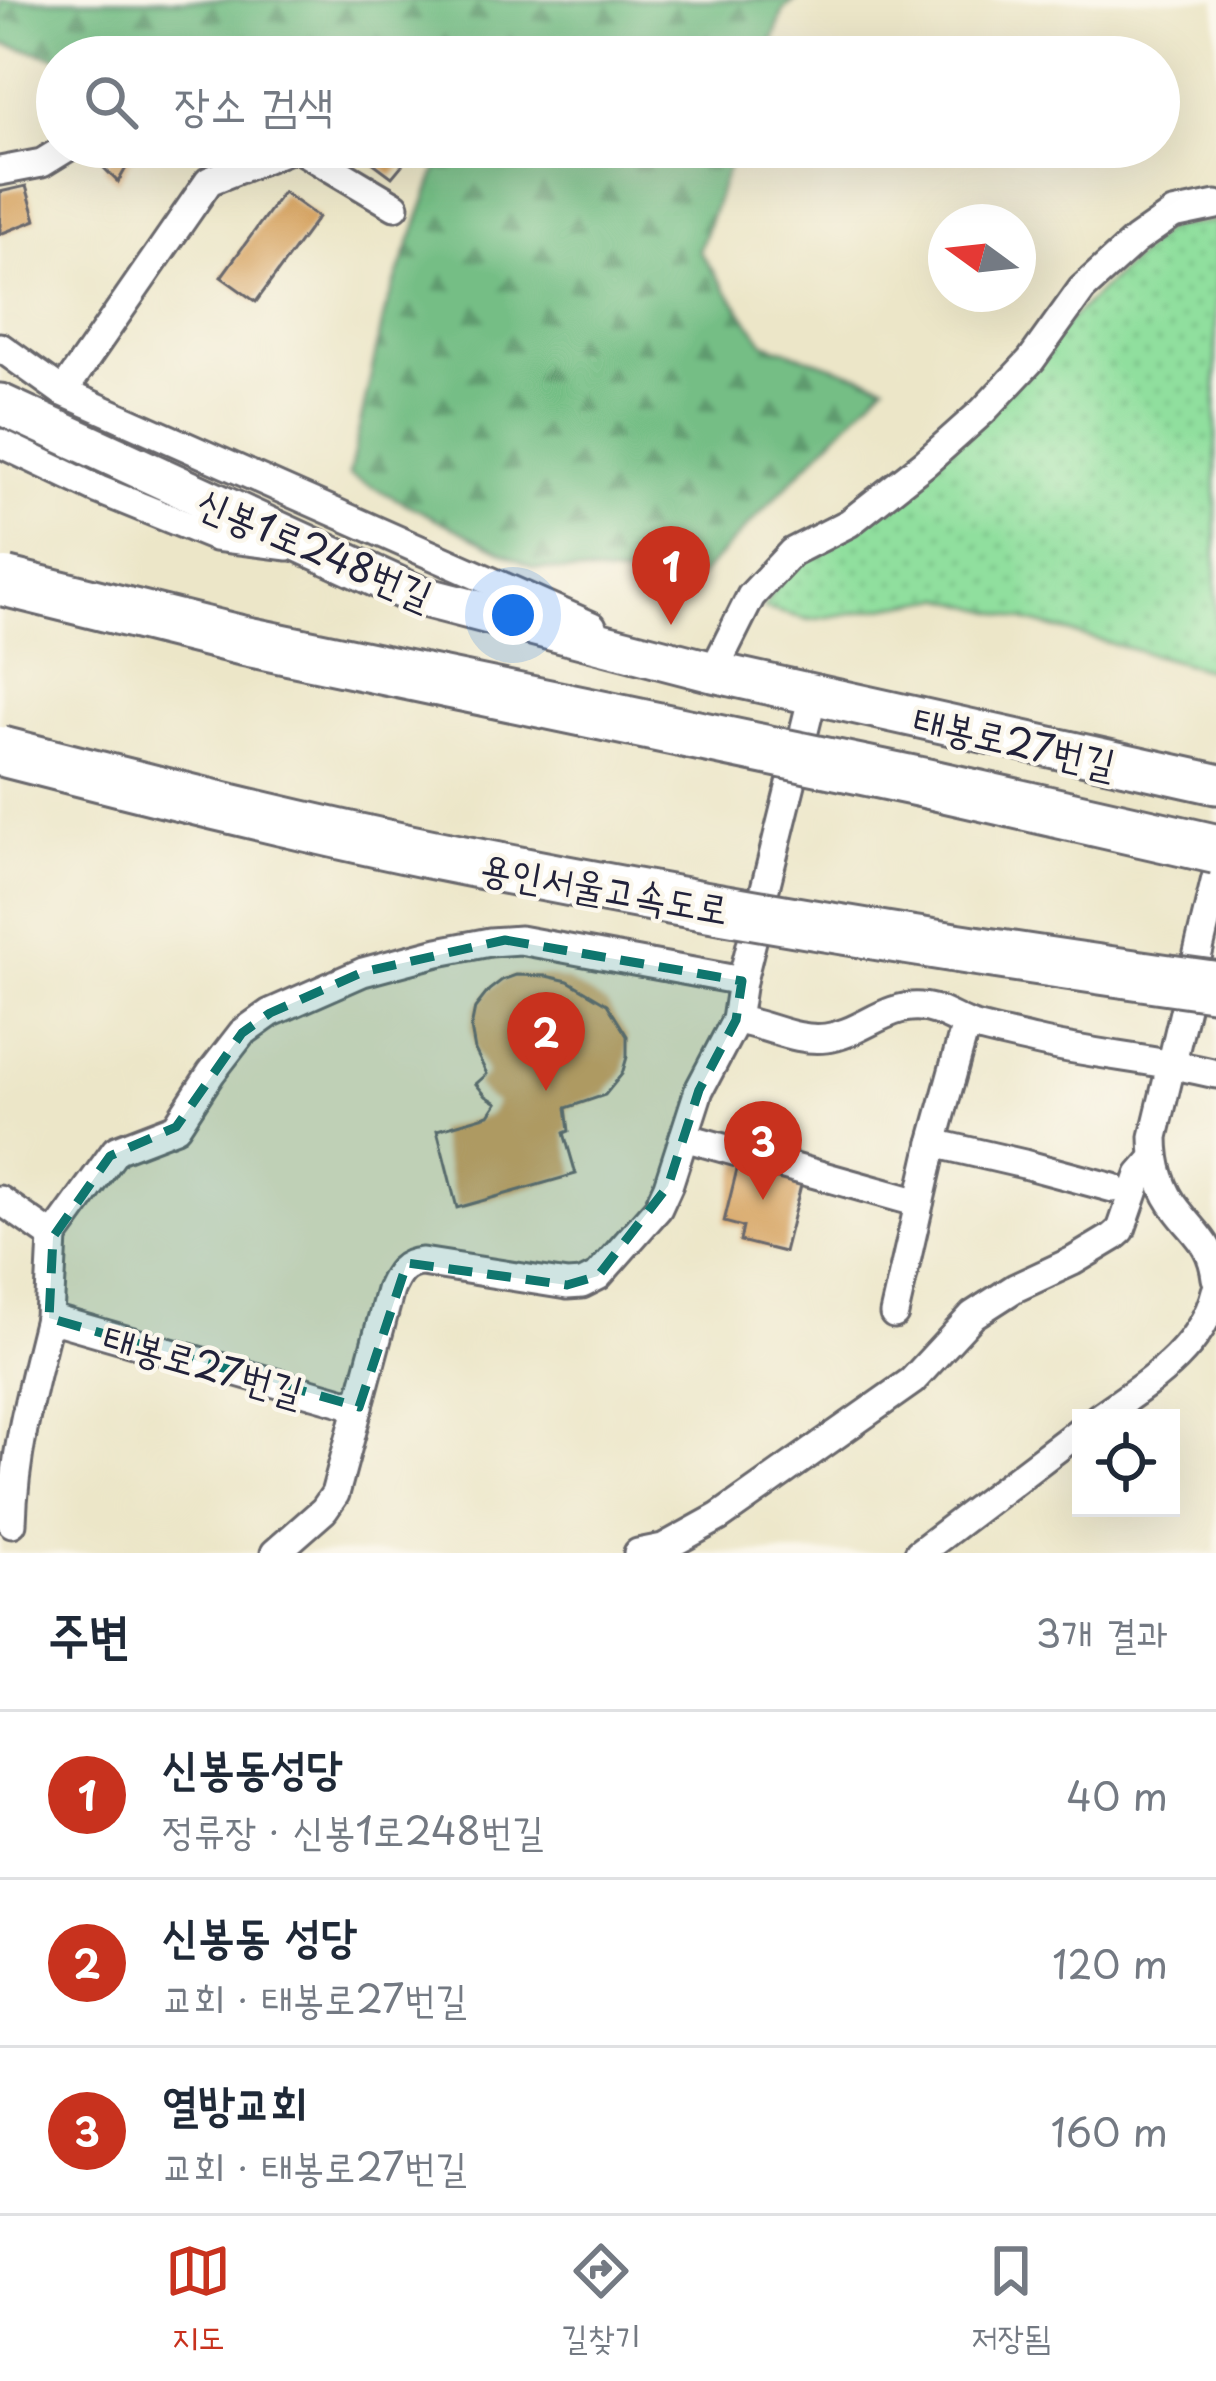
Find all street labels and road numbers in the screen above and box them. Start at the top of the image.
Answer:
street label: 신봉1로248번길 [189,470,443,622]
street label: 태봉로27번길 [908,687,1122,791]
street label: 용인서울고속도로 [476,835,734,937]
street label: 태봉로27번길 [97,1305,311,1419]

